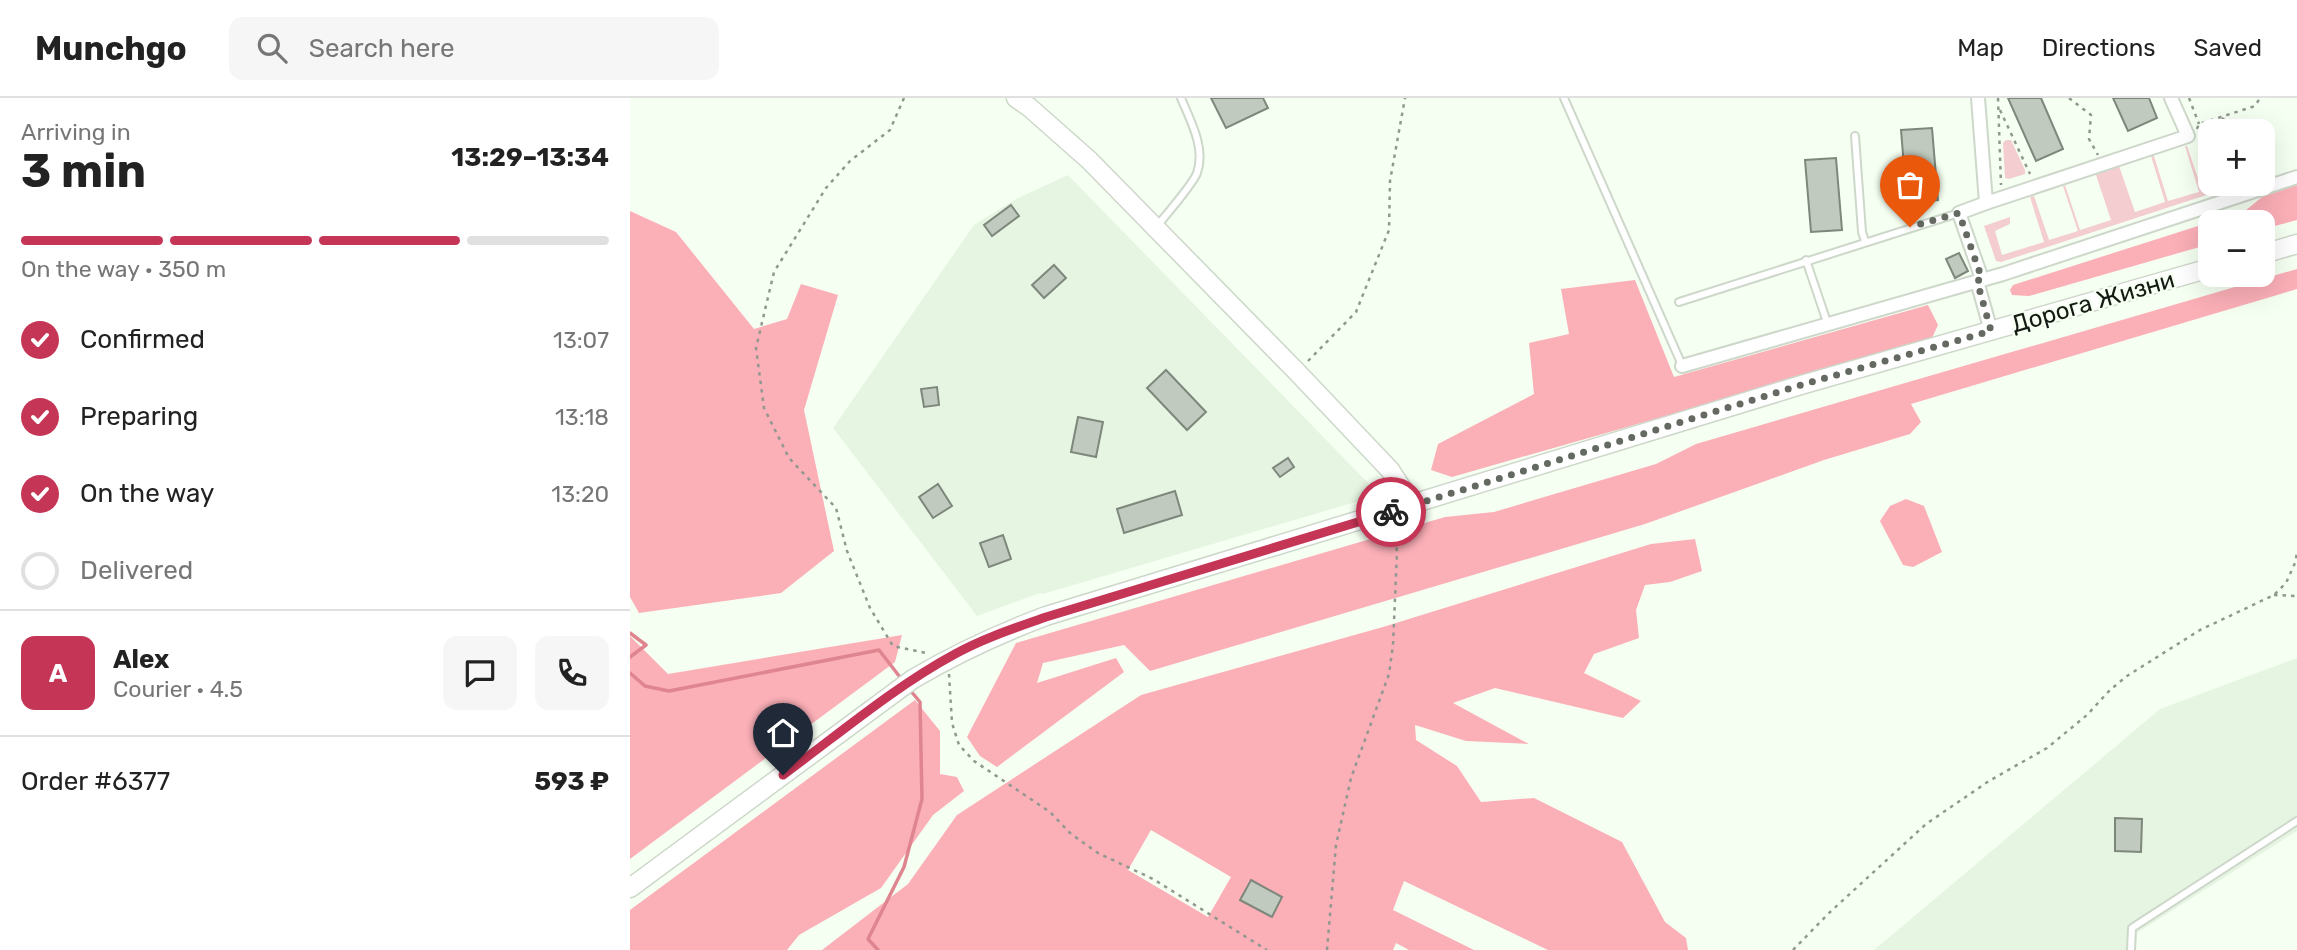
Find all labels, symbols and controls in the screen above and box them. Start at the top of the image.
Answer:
search box [229,17,719,80]
text: Munchgo [35,29,187,68]
icon: search [253,29,291,67]
text: Search here [309,33,455,64]
text: Map [1957,34,2004,62]
text: Directions [2042,34,2155,62]
text: Saved [2193,34,2262,62]
text: Arriving in [21,118,131,146]
map controls [2198,119,2275,287]
button: + [2198,119,2275,196]
text: 13:29–13:34 [451,142,609,173]
text: 3 min [21,144,146,199]
pin [1880,155,1940,227]
icon: bag [1891,166,1929,204]
button: − [2198,210,2275,287]
text: On the way · 350 m [21,255,226,283]
street label: Дорога Жизни [2008,265,2178,339]
icon: check [21,321,59,359]
text: Confirmed [80,324,205,355]
text: 13:07 [553,326,609,354]
icon: check [21,398,59,436]
text: Preparing [80,401,198,432]
text: 13:18 [555,403,609,431]
icon: check [21,475,59,513]
courier [1356,477,1426,547]
text: On the way [80,478,214,509]
text: 13:20 [551,480,609,508]
icon: bike [1372,493,1410,531]
text: Delivered [80,555,193,586]
button: chat [443,636,517,710]
button: phone [535,636,609,710]
text: Alex [113,644,169,675]
text: A [49,658,67,689]
text: Courier · 4.5 [113,675,243,703]
pin [753,703,813,775]
icon: home [764,714,802,752]
text: Order #6377 [21,766,170,797]
text: 593 ₽ [534,766,609,797]

